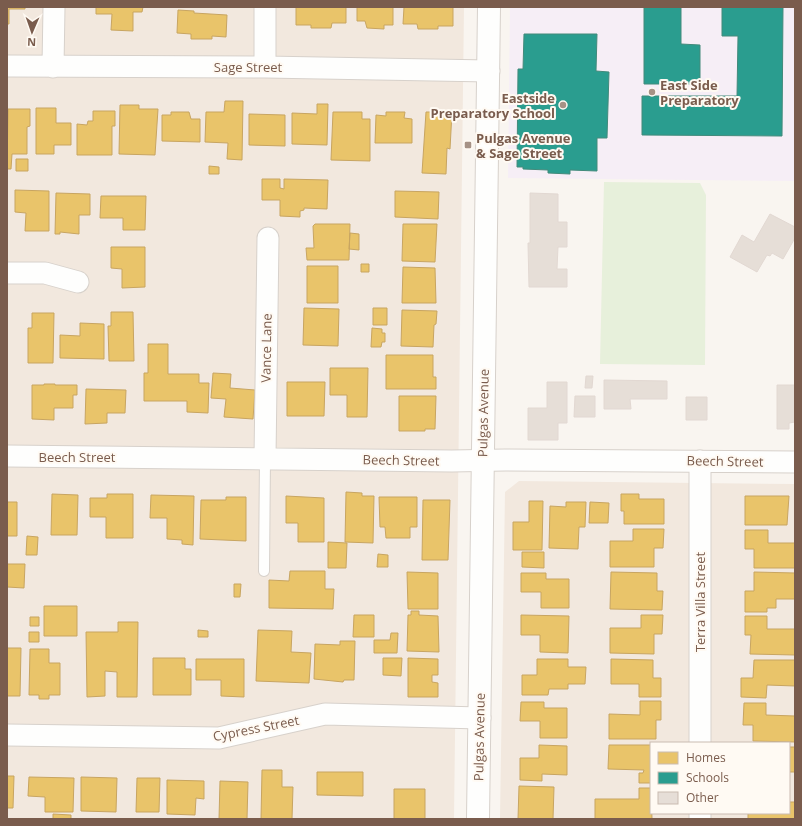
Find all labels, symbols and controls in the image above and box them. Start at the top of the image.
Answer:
north arrow [12,12,52,52]
text: N [27,35,36,50]
street label: Sage Street [214,58,283,76]
place label: East Side Preparatory [660,76,739,109]
marker: East Side Preparatory [647,87,657,97]
place label: Eastside Preparatory School [431,89,555,122]
marker: Eastside Preparatory School [558,100,568,110]
place label: Pulgas Avenue & Sage Street [476,129,571,162]
marker: Pulgas Avenue & Sage Street [463,140,473,150]
street label: Vance Lane [256,313,276,383]
street label: Pulgas Avenue [473,369,493,457]
street label: Beech Street [39,448,116,466]
street label: Beech Street [362,450,440,470]
street label: Beech Street [686,451,764,471]
street label: Terra Villa Street [691,552,709,652]
street label: Pulgas Avenue [469,693,489,781]
street label: Cypress Street [211,711,301,745]
legend [650,742,790,814]
text: Homes [686,749,726,766]
text: Schools [686,769,729,786]
text: Other [686,789,719,806]

